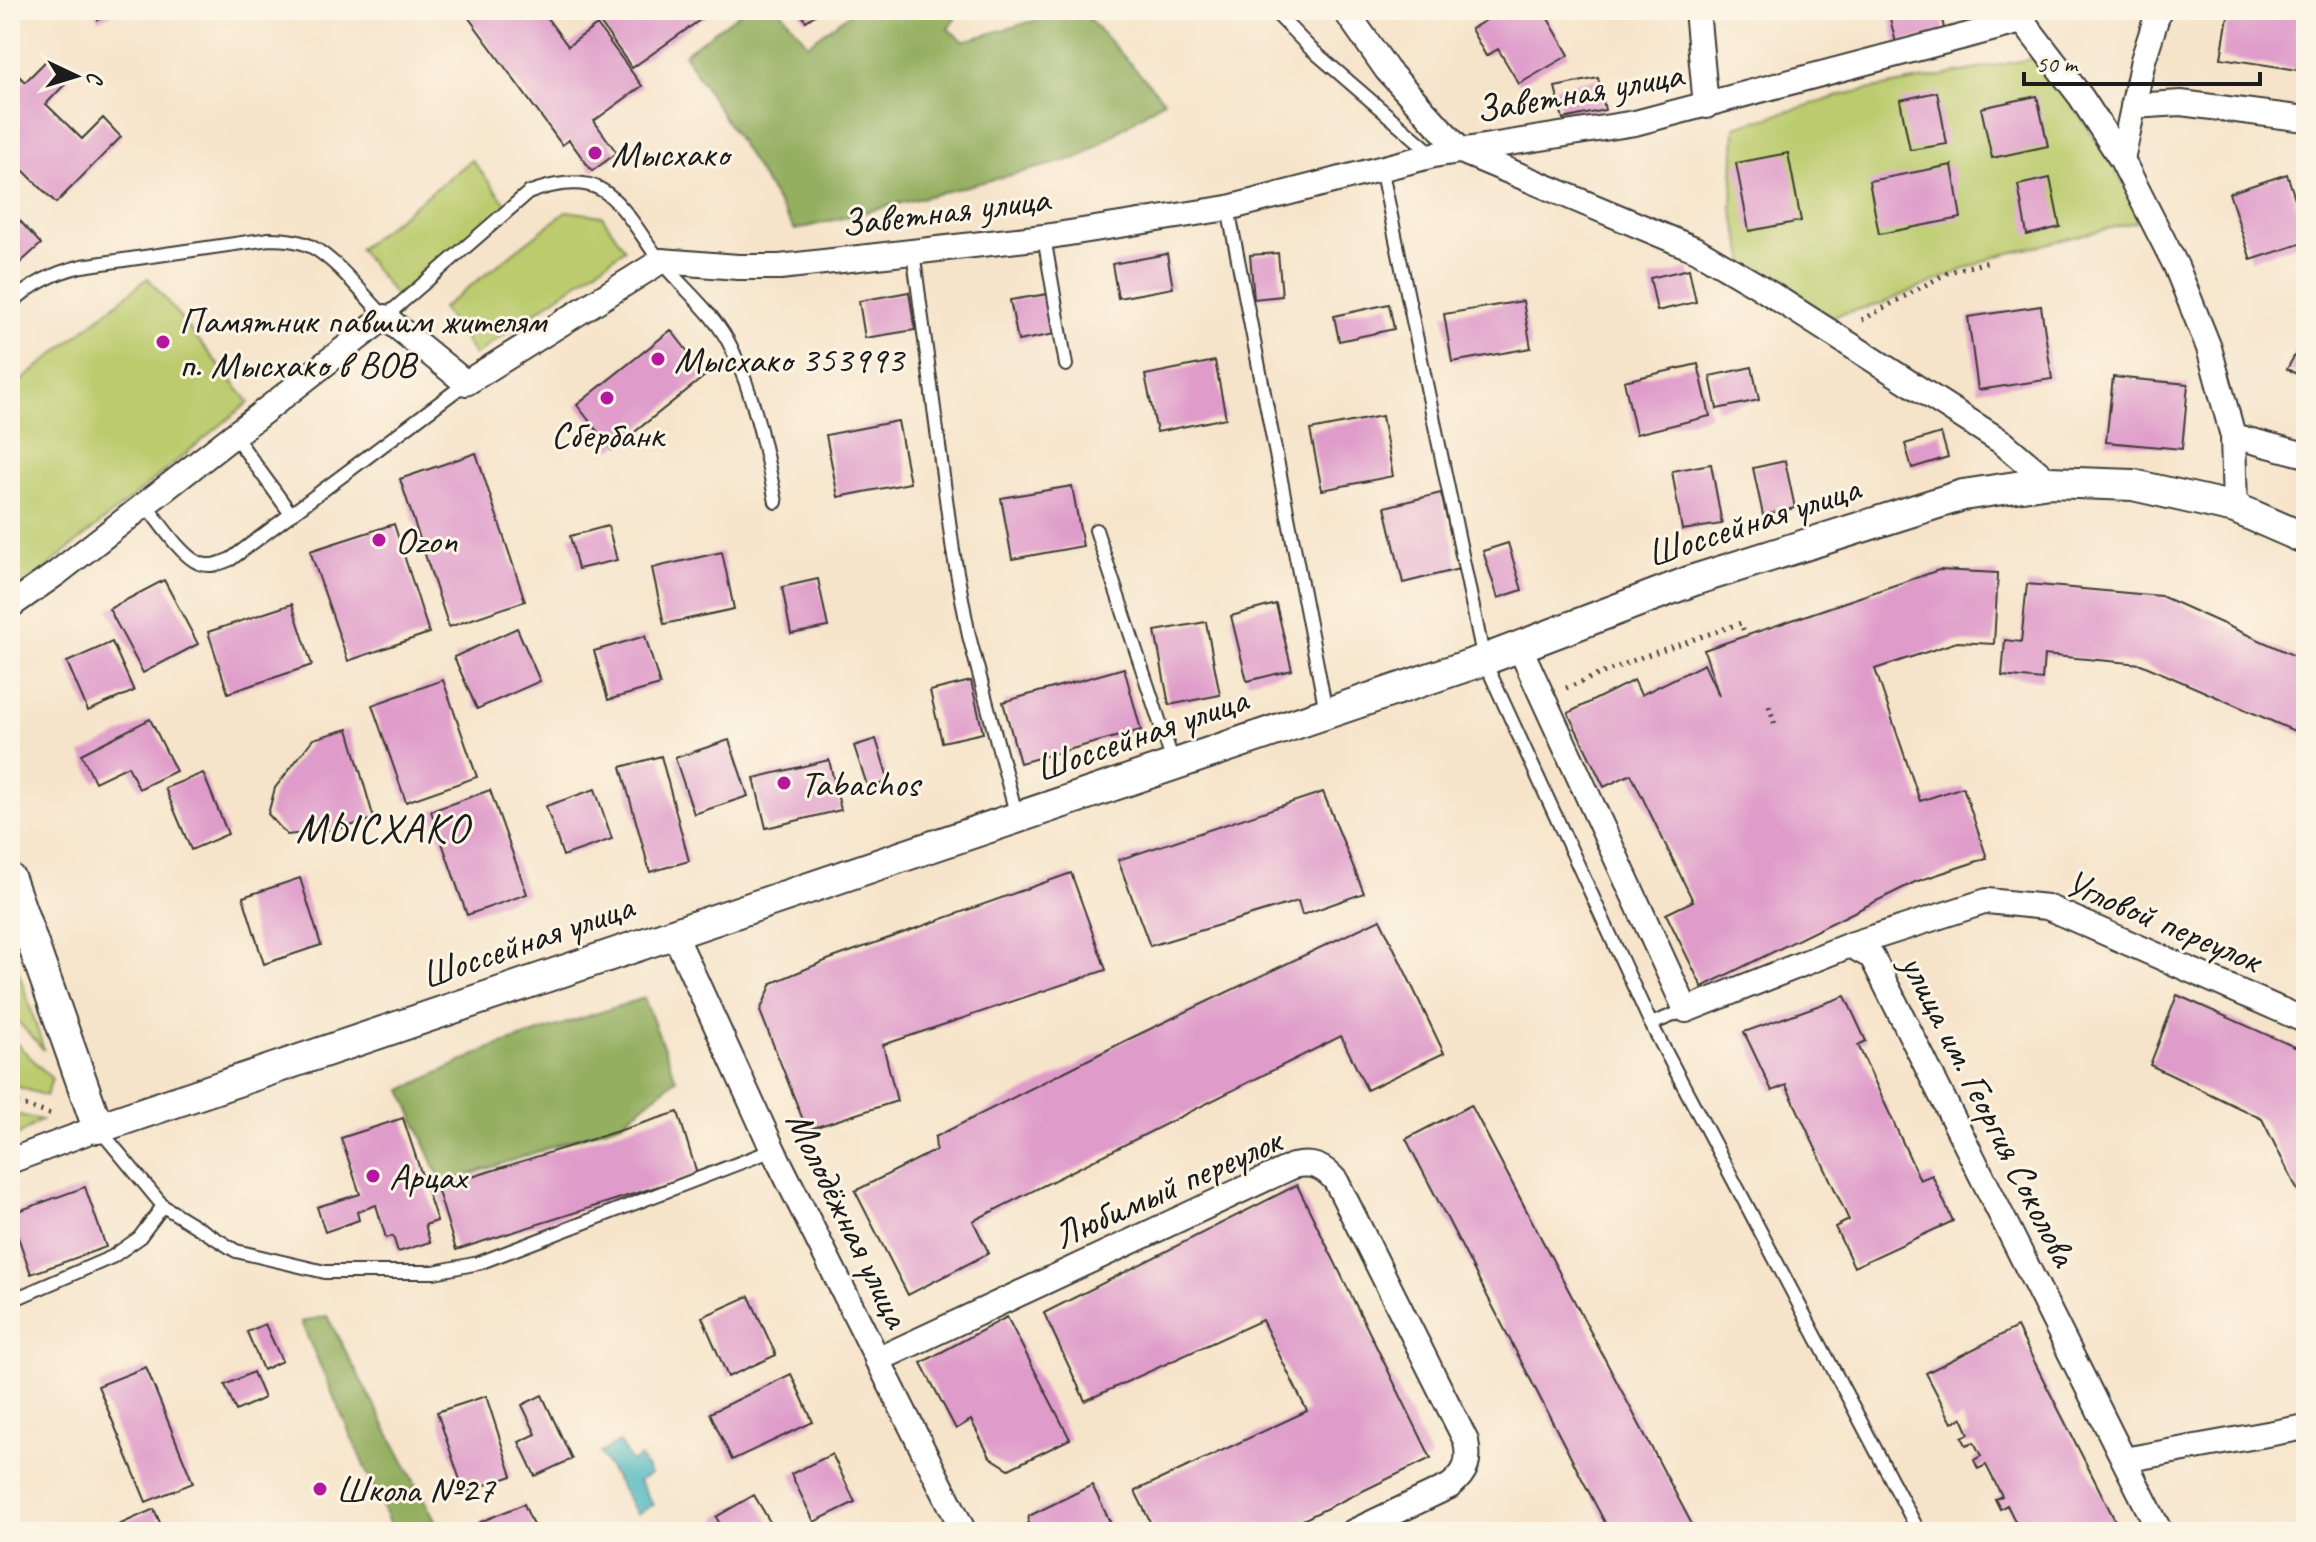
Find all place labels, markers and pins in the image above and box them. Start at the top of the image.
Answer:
place label: Мысхако [611,130,732,177]
marker: Мысхако [586,144,604,162]
place label: Памятник павшим жителям п. Мысхако в ВОВ [179,297,548,388]
marker: Памятник павшим жителям п. Мысхако в ВОВ [154,333,172,351]
place label: Мысхако 353993 [674,336,907,383]
marker: Мысхако 353993 [649,350,667,368]
marker: Сбербанк [598,389,616,407]
place label: Сбербанк [551,411,666,458]
place label: Ozon [395,517,458,564]
marker: Ozon [370,531,388,549]
place label: Tabachos [800,760,923,807]
marker: Tabachos [775,774,793,792]
place label: Арцах [389,1153,470,1200]
marker: Арцах [364,1167,382,1185]
place label: Школа №27 [336,1466,497,1513]
marker: Школа №27 [311,1480,329,1498]

